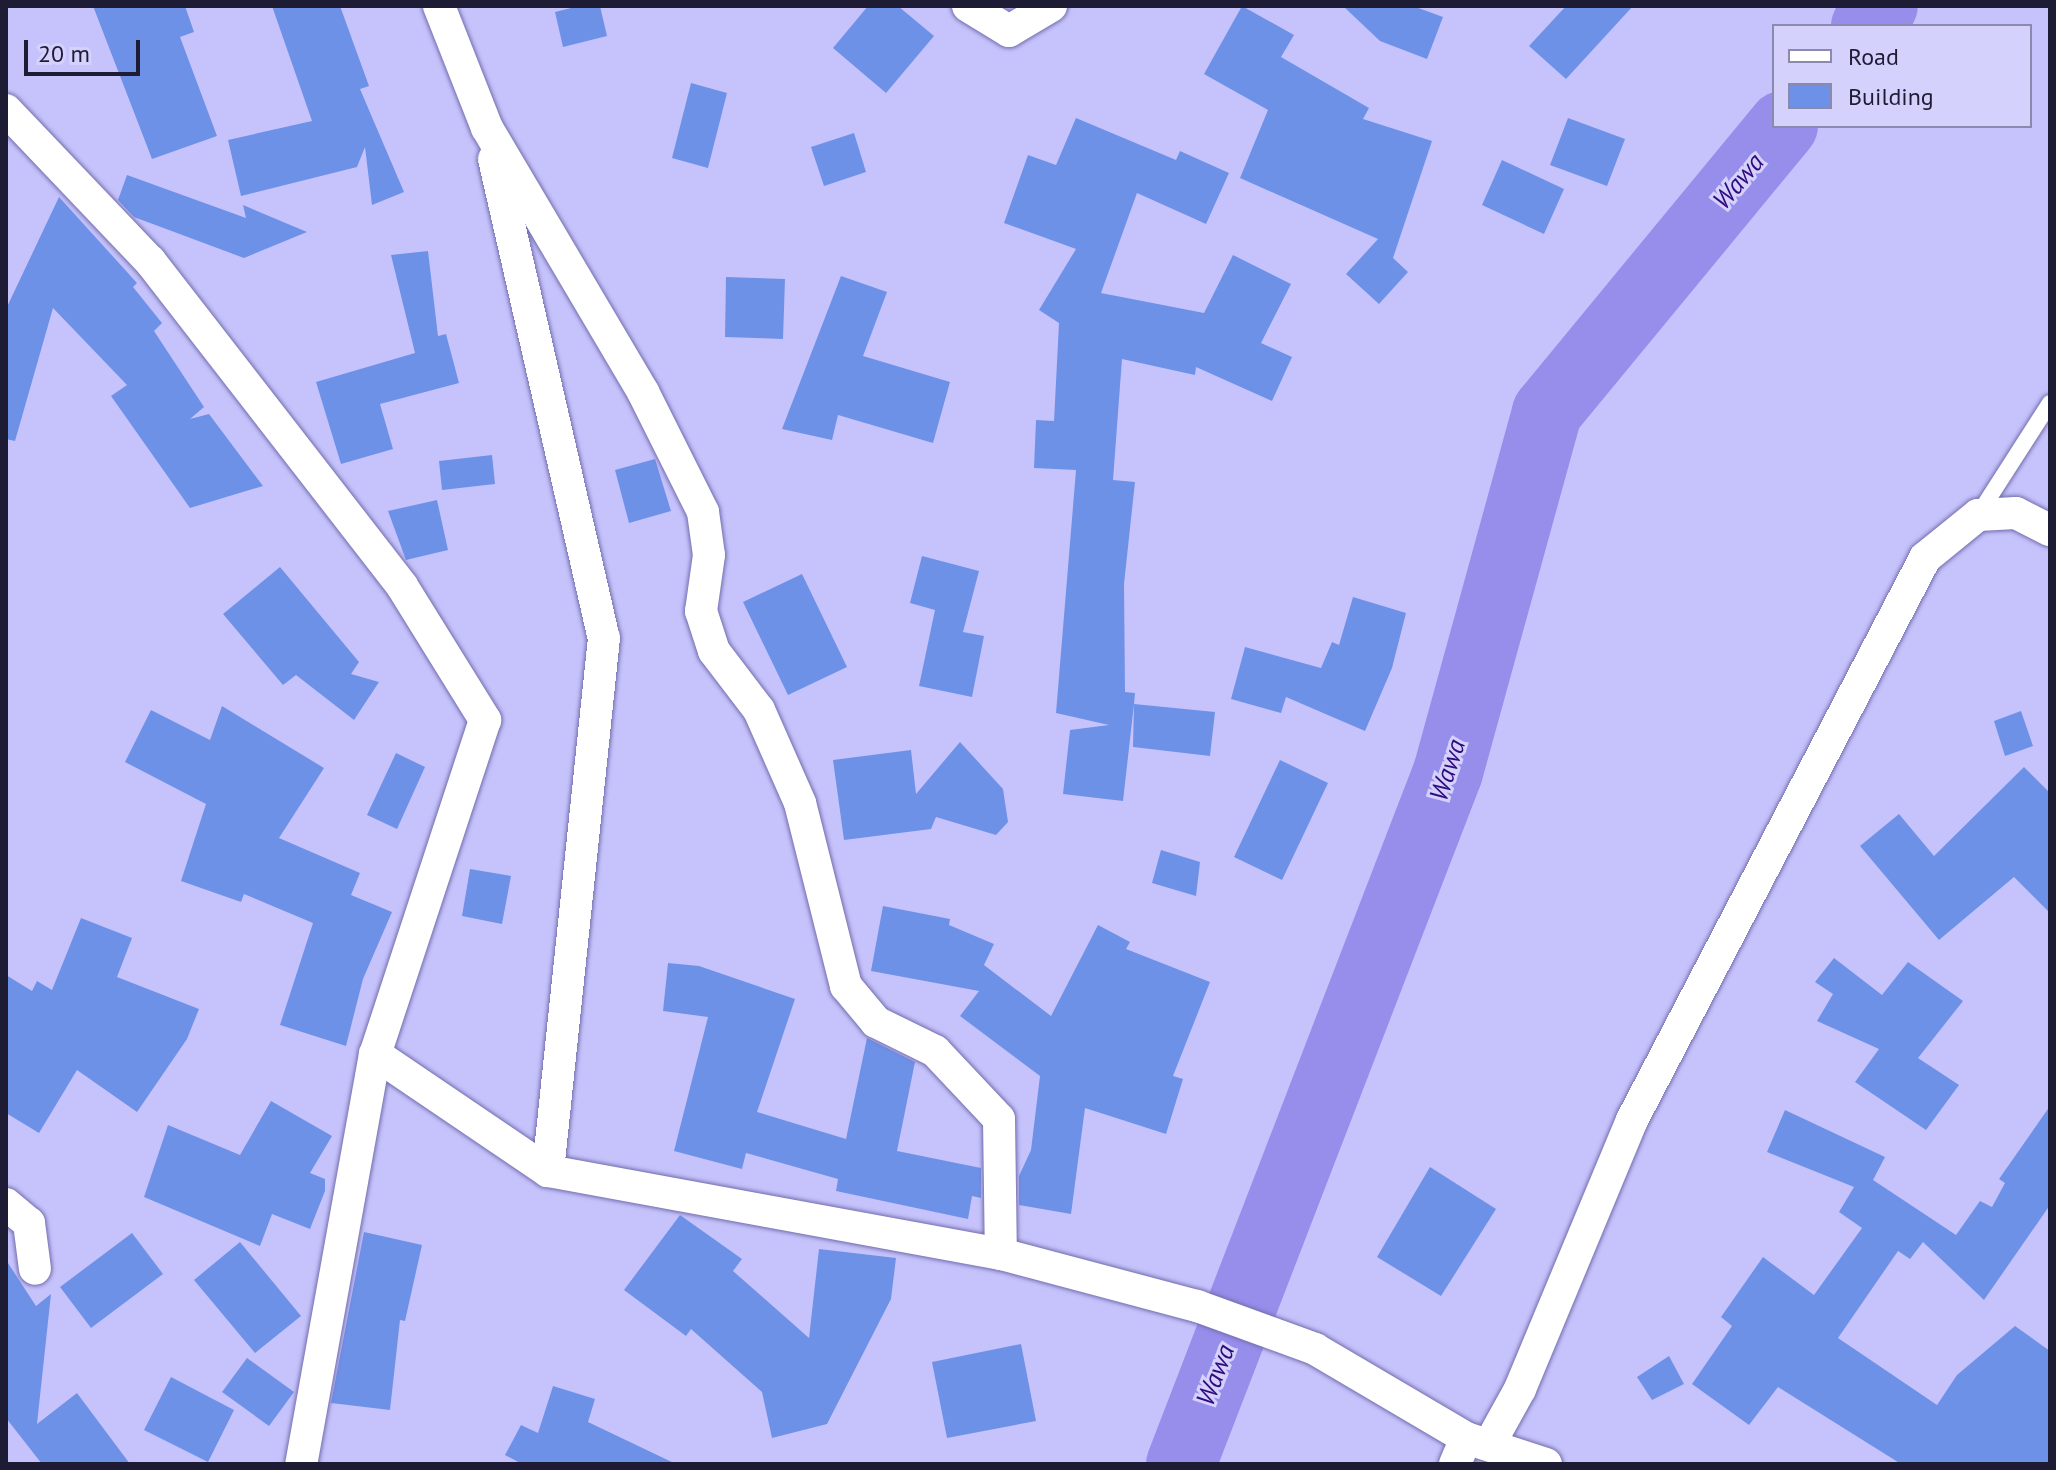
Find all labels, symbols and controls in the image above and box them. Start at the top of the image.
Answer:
scale bar [28,24,144,74]
legend [1772,24,2032,128]
text: 20 m [38,38,90,69]
text: Road [1848,41,1899,72]
text: Building [1848,81,1934,112]
water label: Wawa [1706,147,1770,215]
water label: Wawa [1422,735,1472,805]
water label: Wawa [1189,1340,1241,1410]

